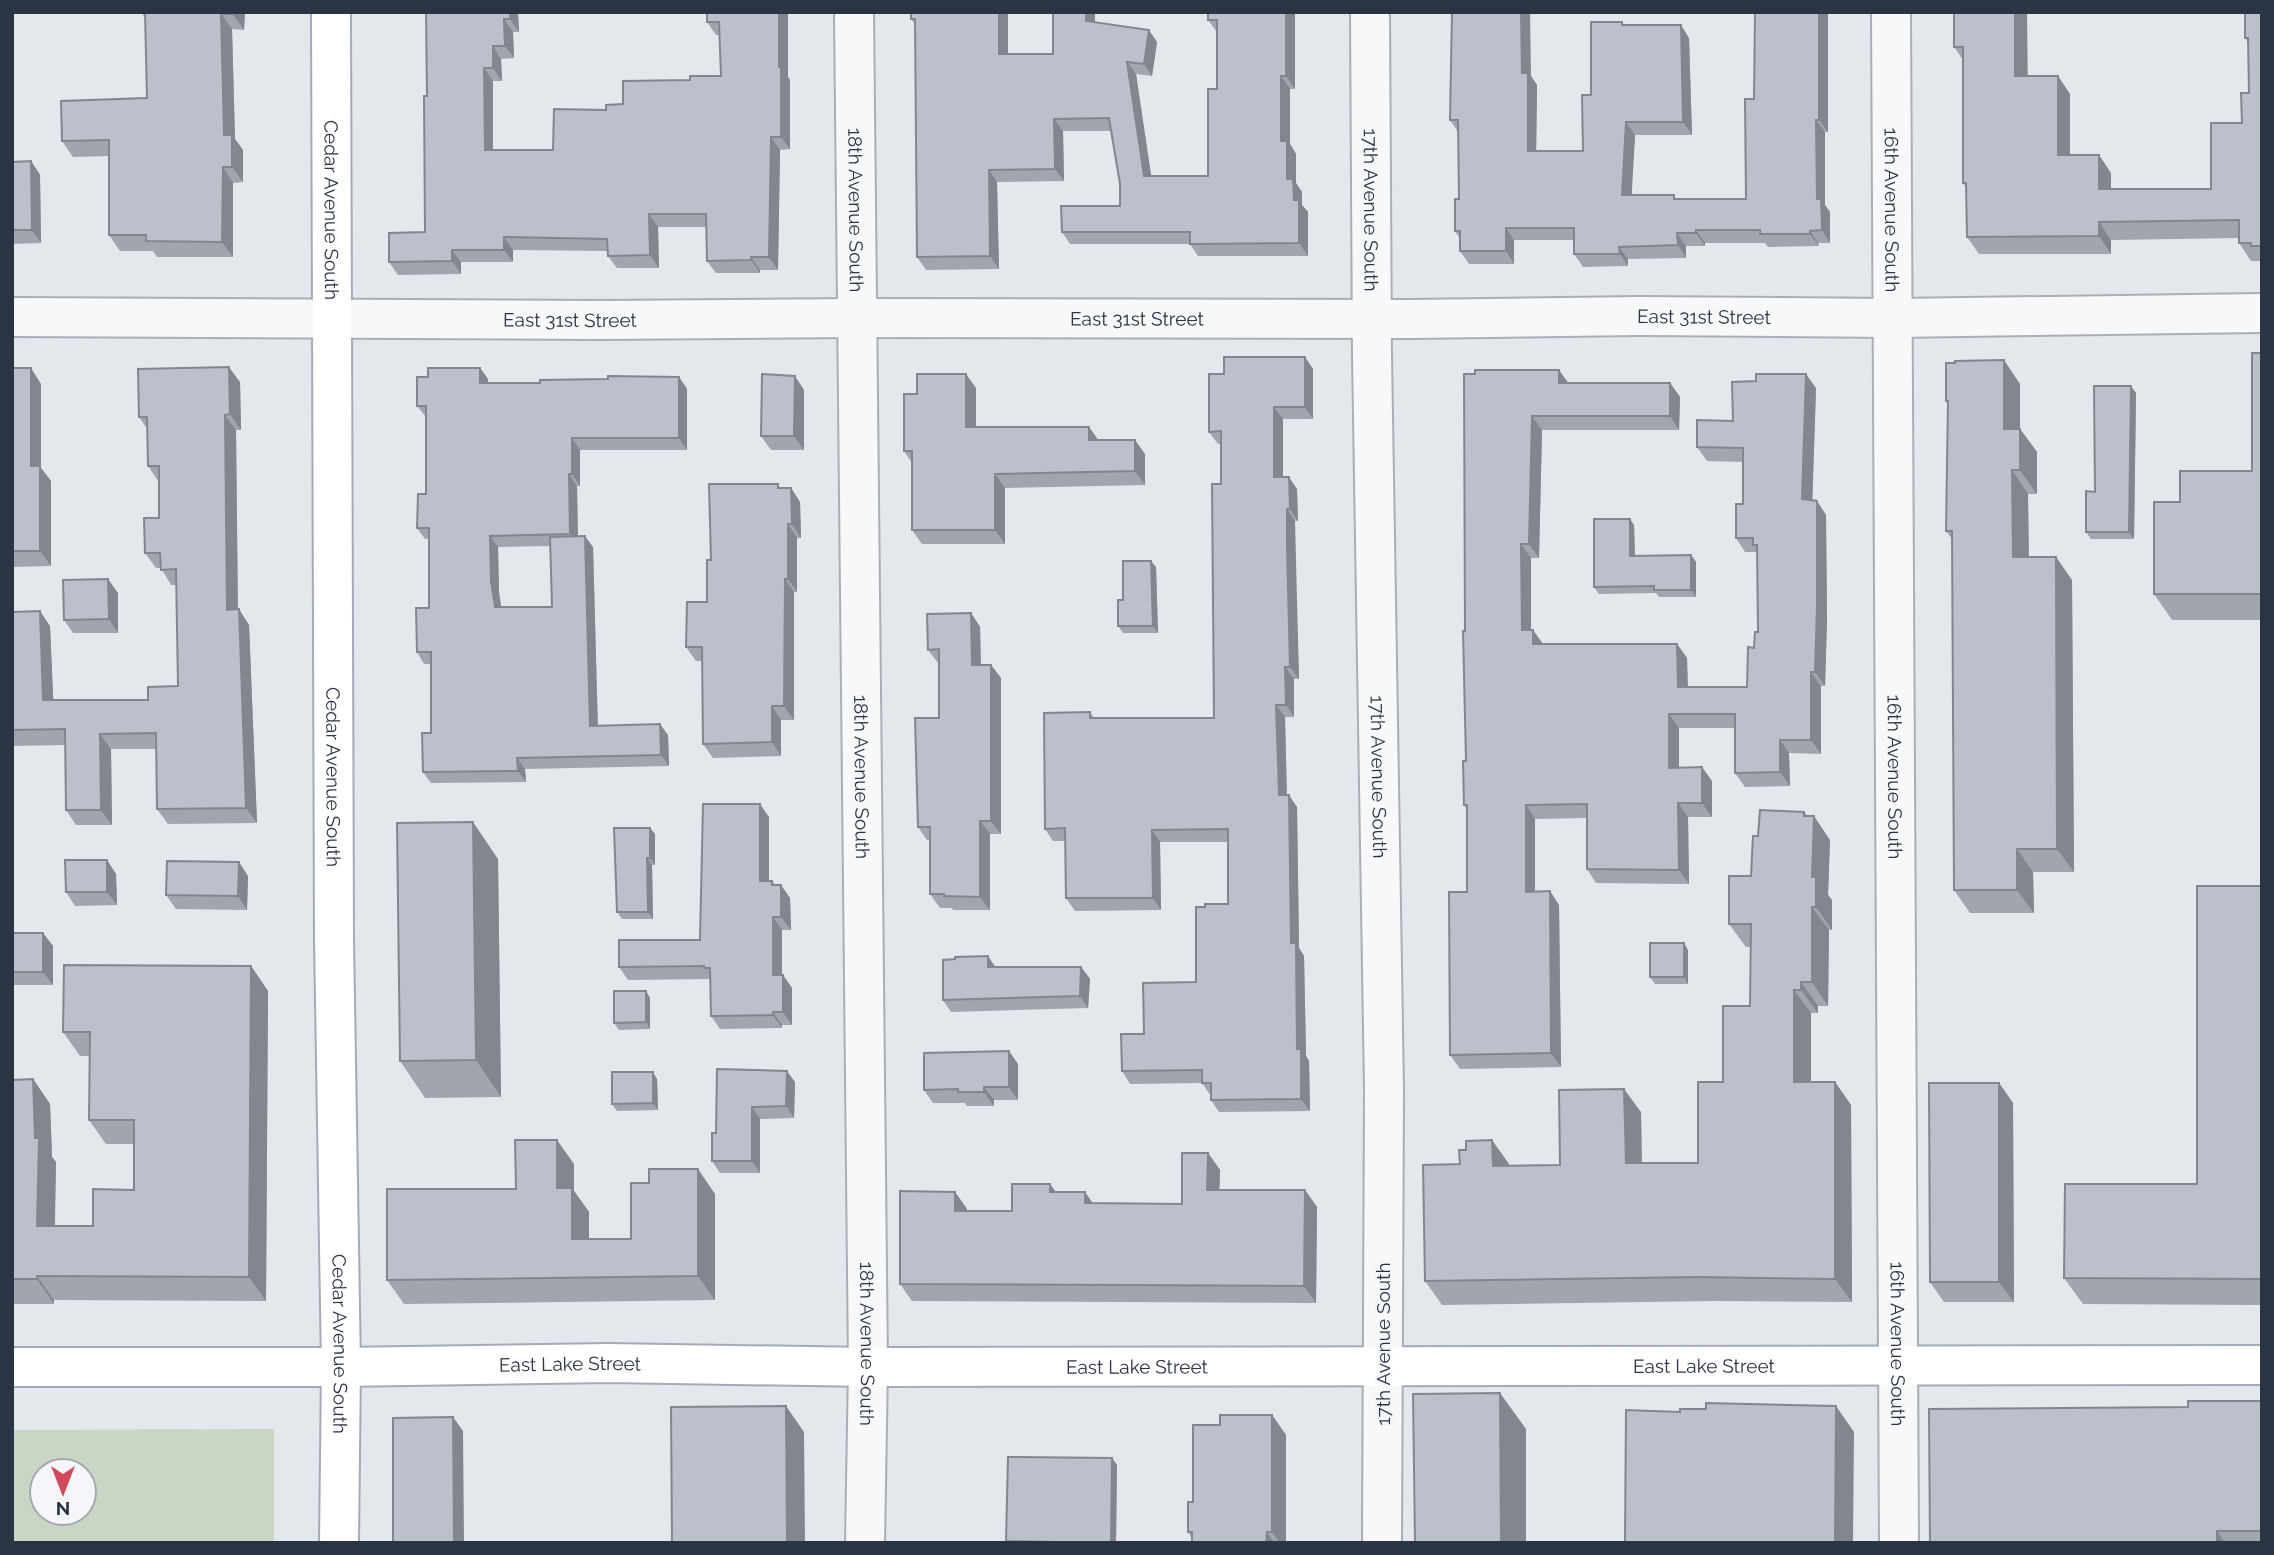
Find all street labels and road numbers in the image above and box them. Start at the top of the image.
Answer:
street label: Cedar Avenue South [320,120,343,300]
street label: 18th Avenue South [844,128,868,292]
street label: 17th Avenue South [1360,128,1383,292]
street label: 16th Avenue South [1881,128,1903,292]
street label: East 31st Street [1637,305,1772,328]
street label: East 31st Street [1070,307,1205,330]
street label: East 31st Street [503,309,638,331]
street label: Cedar Avenue South [322,687,345,867]
street label: 18th Avenue South [850,695,874,859]
street label: 17th Avenue South [1367,695,1391,859]
street label: 16th Avenue South [1884,695,1906,859]
street label: Cedar Avenue South [328,1254,352,1434]
street label: 18th Avenue South [856,1262,879,1426]
street label: 16th Avenue South [1887,1262,1909,1426]
street label: 17th Avenue South [1372,1263,1394,1425]
street label: East Lake Street [499,1352,642,1376]
street label: East Lake Street [1633,1355,1776,1377]
street label: East Lake Street [1066,1356,1209,1378]

